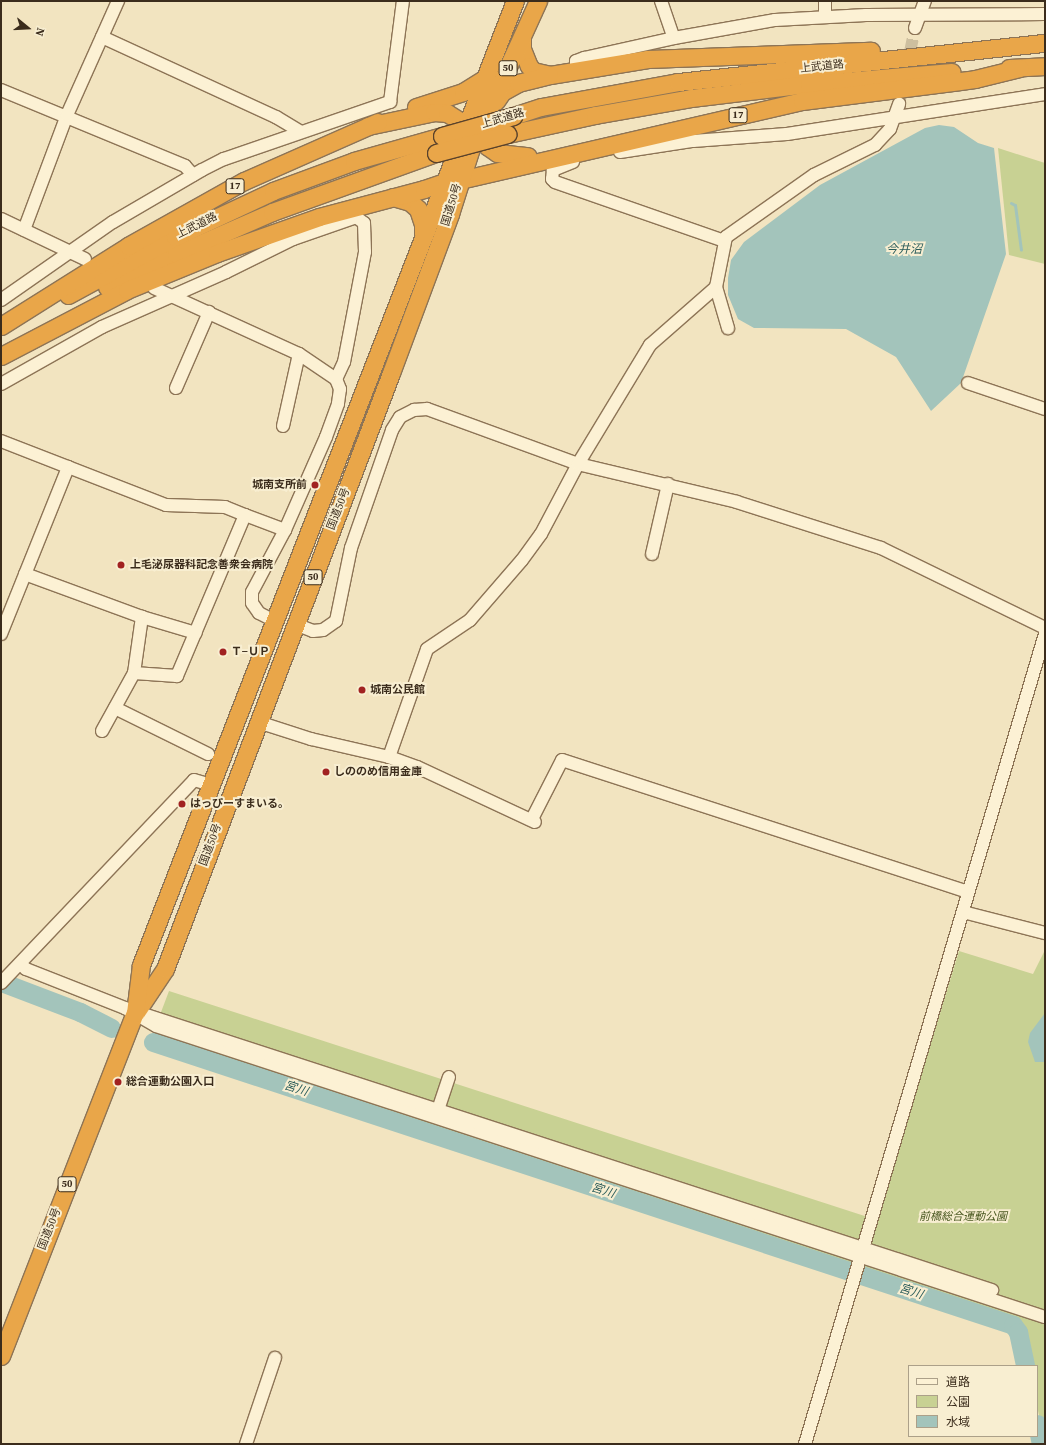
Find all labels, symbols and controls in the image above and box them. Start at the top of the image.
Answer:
north arrow [8,8,48,48]
text: N [32,26,48,38]
street label: 上武道路 [799,58,845,76]
road number: 50 [498,60,518,76]
street label: 上武道路 [480,107,526,131]
road number: 17 [728,107,748,123]
road number: 17 [225,178,245,194]
street label: 国道50号 [439,182,465,228]
street label: 上武道路 [174,210,220,242]
water label: 今井沼 [886,243,922,257]
place label: 城南支所前 [252,478,307,492]
marker: 城南支所前 [310,480,320,490]
street label: 国道50号 [325,486,353,532]
place label: 上毛泌尿器科記念善衆会病院 [130,558,273,572]
marker: 上毛泌尿器科記念善衆会病院 [115,559,127,571]
road number: 50 [303,569,323,585]
place label: Ｔ−ＵＰ [231,645,270,659]
marker: Ｔ−ＵＰ [218,647,228,657]
place label: 城南公民館 [370,683,425,697]
marker: 城南公民館 [357,685,367,695]
place label: しののめ信用金庫 [334,765,422,779]
marker: しののめ信用金庫 [321,767,331,777]
place label: はっぴーすまいる。 [190,797,289,811]
marker: はっぴーすまいる。 [177,799,187,809]
street label: 国道50号 [197,822,225,868]
place label: 総合運動公園入口 [126,1075,214,1089]
marker: 総合運動公園入口 [113,1077,123,1087]
water label: 宮川 [282,1078,310,1100]
road number: 50 [57,1176,77,1192]
water label: 宮川 [589,1180,617,1202]
street label: 国道50号 [36,1206,64,1252]
park label: 前橋総合運動公園 [919,1210,1007,1224]
water label: 宮川 [897,1281,925,1303]
legend [908,1365,1038,1437]
text: 道路 [946,1374,970,1390]
text: 公園 [946,1394,970,1410]
text: 水域 [946,1414,970,1430]

